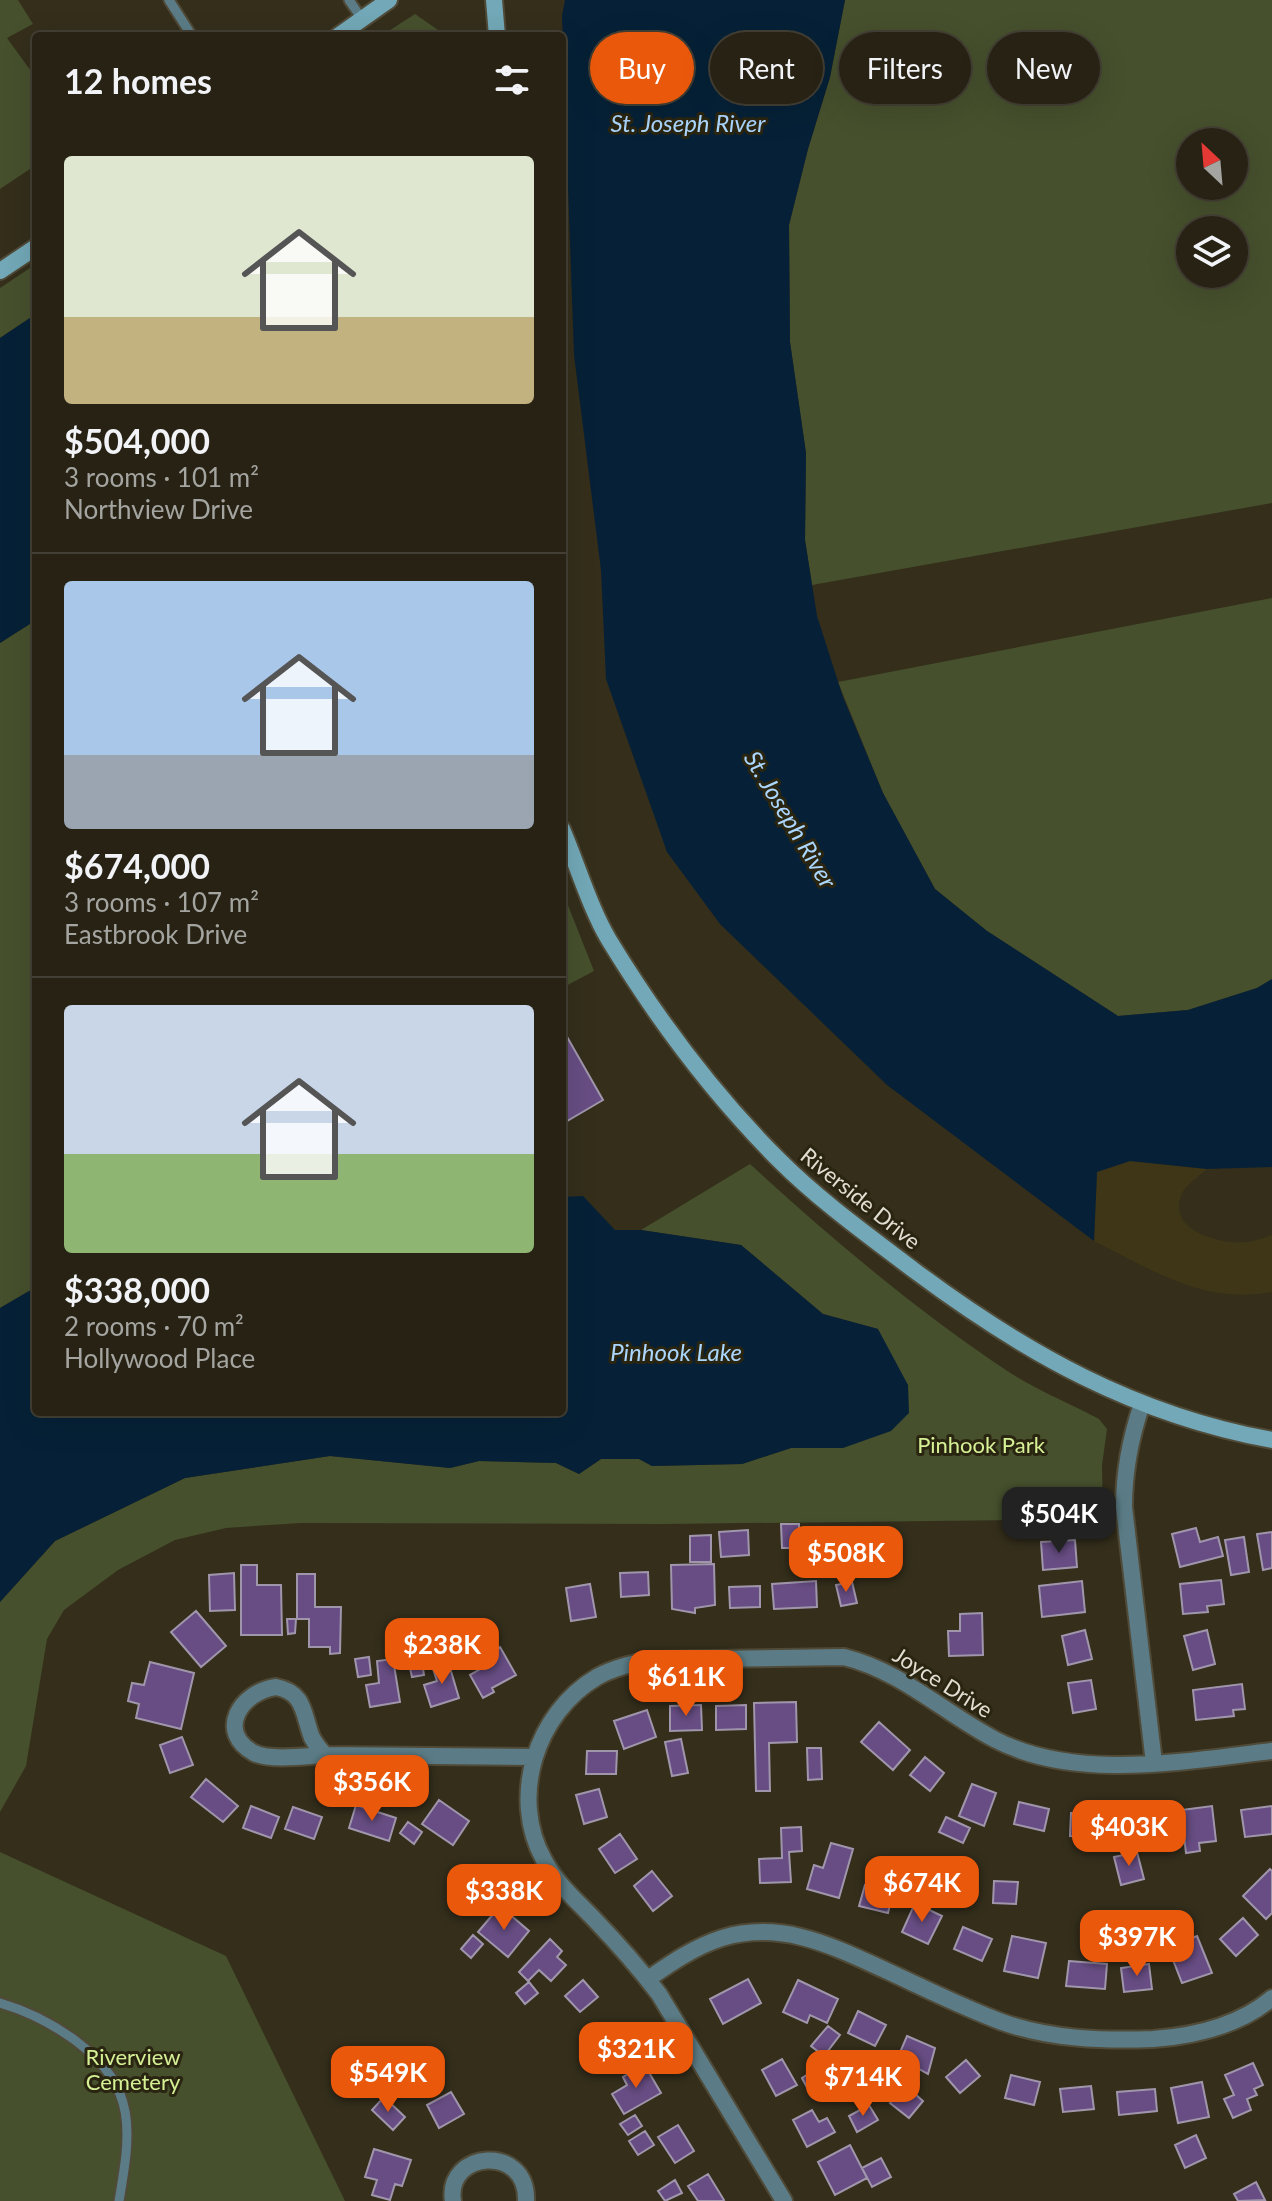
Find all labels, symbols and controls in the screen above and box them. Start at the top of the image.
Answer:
chip: Buy [590,32,694,104]
chip: Rent [710,32,823,104]
chip: Filters [839,32,971,104]
chip: New [987,32,1100,104]
icon: filters [490,58,534,102]
text: 12 homes [64,60,212,101]
water label: St. Joseph River [611,108,766,137]
north arrow [1176,128,1248,200]
map controls [1176,128,1248,288]
icon: home [227,208,371,352]
button: layers [1176,216,1248,288]
text: $504,000 [64,420,210,461]
text: 3 rooms · 101 m² [64,461,259,493]
text: Northview Drive [64,493,253,525]
icon: home [227,633,371,777]
water label: St. Joseph River [739,745,844,894]
text: $674,000 [64,845,210,886]
text: 3 rooms · 107 m² [64,886,259,918]
text: Eastbrook Drive [64,918,247,950]
icon: home [227,1057,371,1201]
street label: Riverside Drive [796,1141,926,1255]
text: $338,000 [64,1269,210,1310]
text: 2 rooms · 70 m² [64,1310,244,1342]
water label: Pinhook Lake [610,1337,742,1366]
text: Hollywood Place [64,1342,255,1374]
park label: Pinhook Park [917,1431,1046,1458]
pin: $504K [1003,1487,1115,1555]
text: $504K [1020,1497,1098,1529]
pin: $508K [790,1526,902,1594]
text: $508K [807,1536,885,1568]
pin: $238K [386,1618,498,1686]
text: $238K [403,1628,481,1660]
street label: Joyce Drive [888,1641,998,1723]
pin: $611K [630,1650,742,1718]
text: $611K [647,1660,725,1692]
pin: $356K [316,1755,428,1823]
text: $356K [333,1765,411,1797]
pin: $403K [1073,1800,1185,1868]
text: $403K [1090,1810,1168,1842]
pin: $674K [866,1856,978,1924]
pin: $338K [448,1864,560,1932]
text: $674K [883,1866,961,1898]
text: $338K [465,1874,543,1906]
pin: $397K [1081,1910,1193,1978]
text: $397K [1098,1920,1176,1952]
pin: $321K [580,2022,692,2090]
text: $321K [597,2032,675,2064]
park label: Riverview Cemetery [86,2043,181,2095]
pin: $549K [332,2046,444,2114]
pin: $714K [807,2050,919,2118]
text: $549K [349,2056,427,2088]
text: $714K [824,2060,902,2092]

